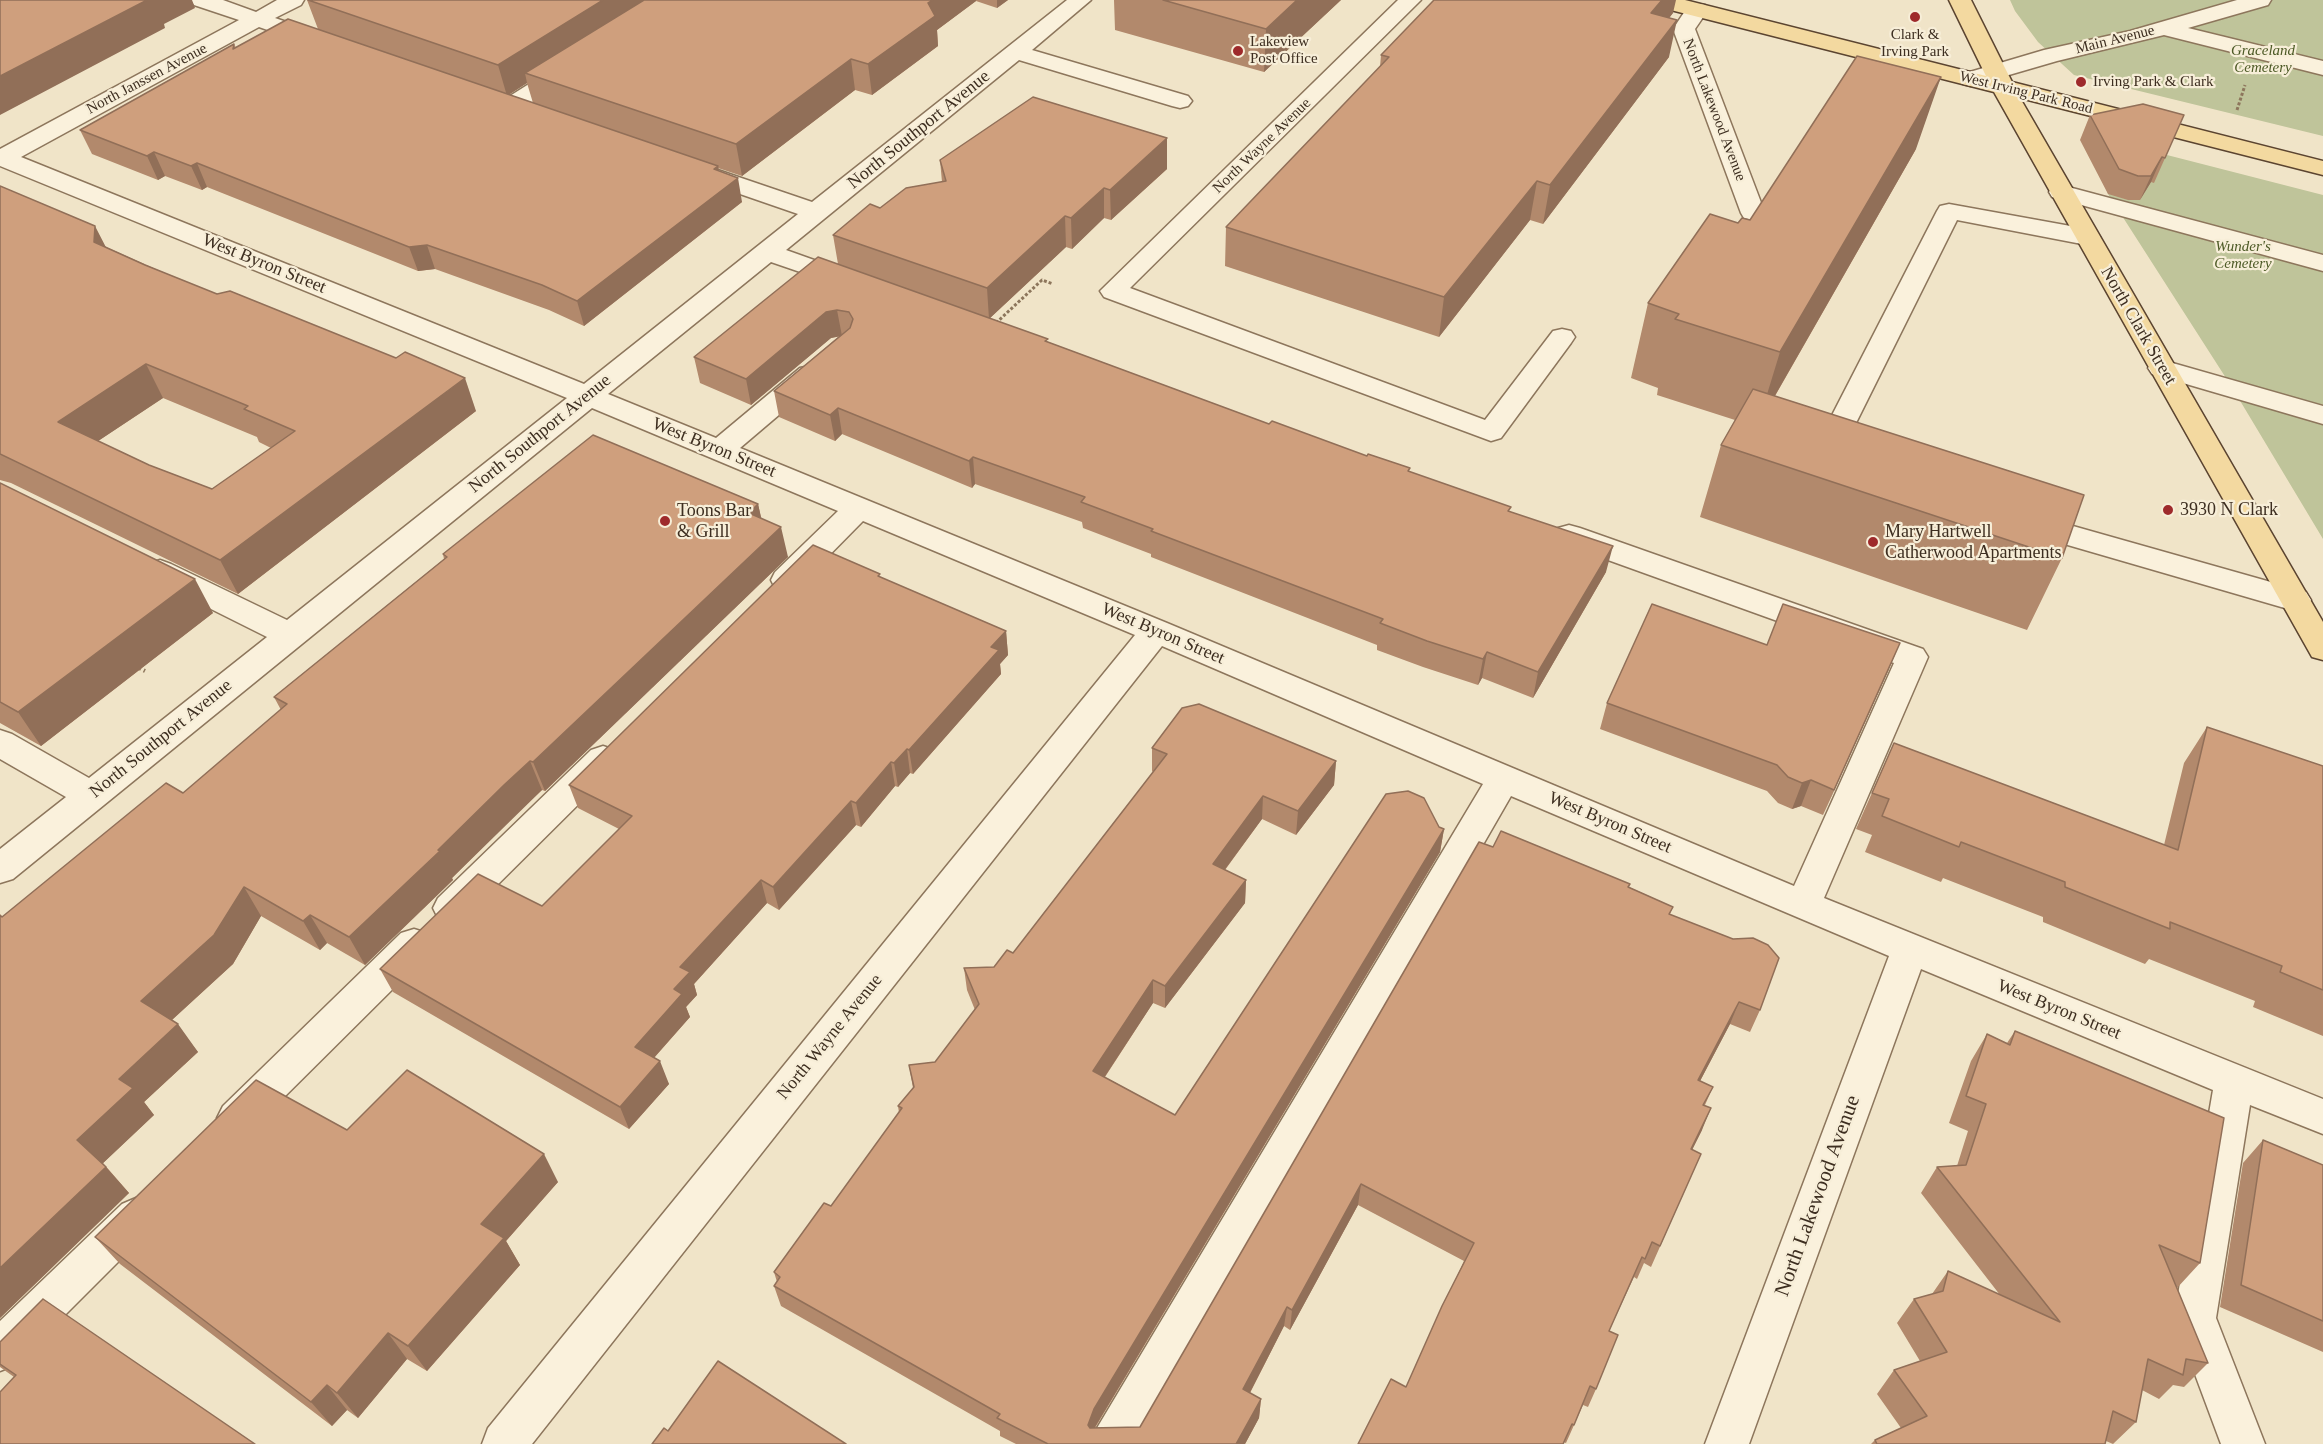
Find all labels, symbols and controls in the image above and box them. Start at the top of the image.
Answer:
marker: Clark & Irving Park [1908,10,1922,24]
street label: Main Avenue [2074,21,2156,59]
place label: Clark & Irving Park [1881,26,1949,61]
place label: Lakeview Post Office [1250,33,1318,68]
street label: North Lakewood Avenue [1678,36,1750,184]
street label: North Janssen Avenue [84,40,210,118]
park label: Graceland Cemetery [2231,42,2295,77]
marker: Lakeview Post Office [1231,44,1245,58]
street label: North Southport Avenue [844,66,994,194]
street label: West Irving Park Road [1958,68,2094,118]
place label: Irving Park & Clark [2093,73,2213,91]
marker: Irving Park & Clark [2074,75,2088,89]
street label: North Wayne Avenue [1209,95,1315,197]
street label: West Byron Street [199,229,329,299]
park label: Wunder's Cemetery [2214,238,2272,273]
street label: North Clark Street [2095,263,2181,389]
street label: North Southport Avenue [465,370,615,498]
street label: West Byron Street [649,413,779,483]
place label: 3930 N Clark [2180,499,2278,521]
place label: Toons Bar & Grill [677,500,751,542]
marker: 3930 N Clark [2161,503,2175,517]
marker: Toons Bar & Grill [658,514,672,528]
place label: Mary Hartwell Catherwood Apartments [1885,521,2061,564]
marker: Mary Hartwell Catherwood Apartments [1866,535,1880,549]
street label: West Byron Street [1098,598,1228,670]
street label: North Southport Avenue [86,675,236,803]
street label: West Byron Street [1545,787,1675,859]
street label: North Wayne Avenue [773,970,887,1104]
street label: West Byron Street [1994,975,2124,1045]
street label: North Lakewood Avenue [1770,1092,1866,1300]

